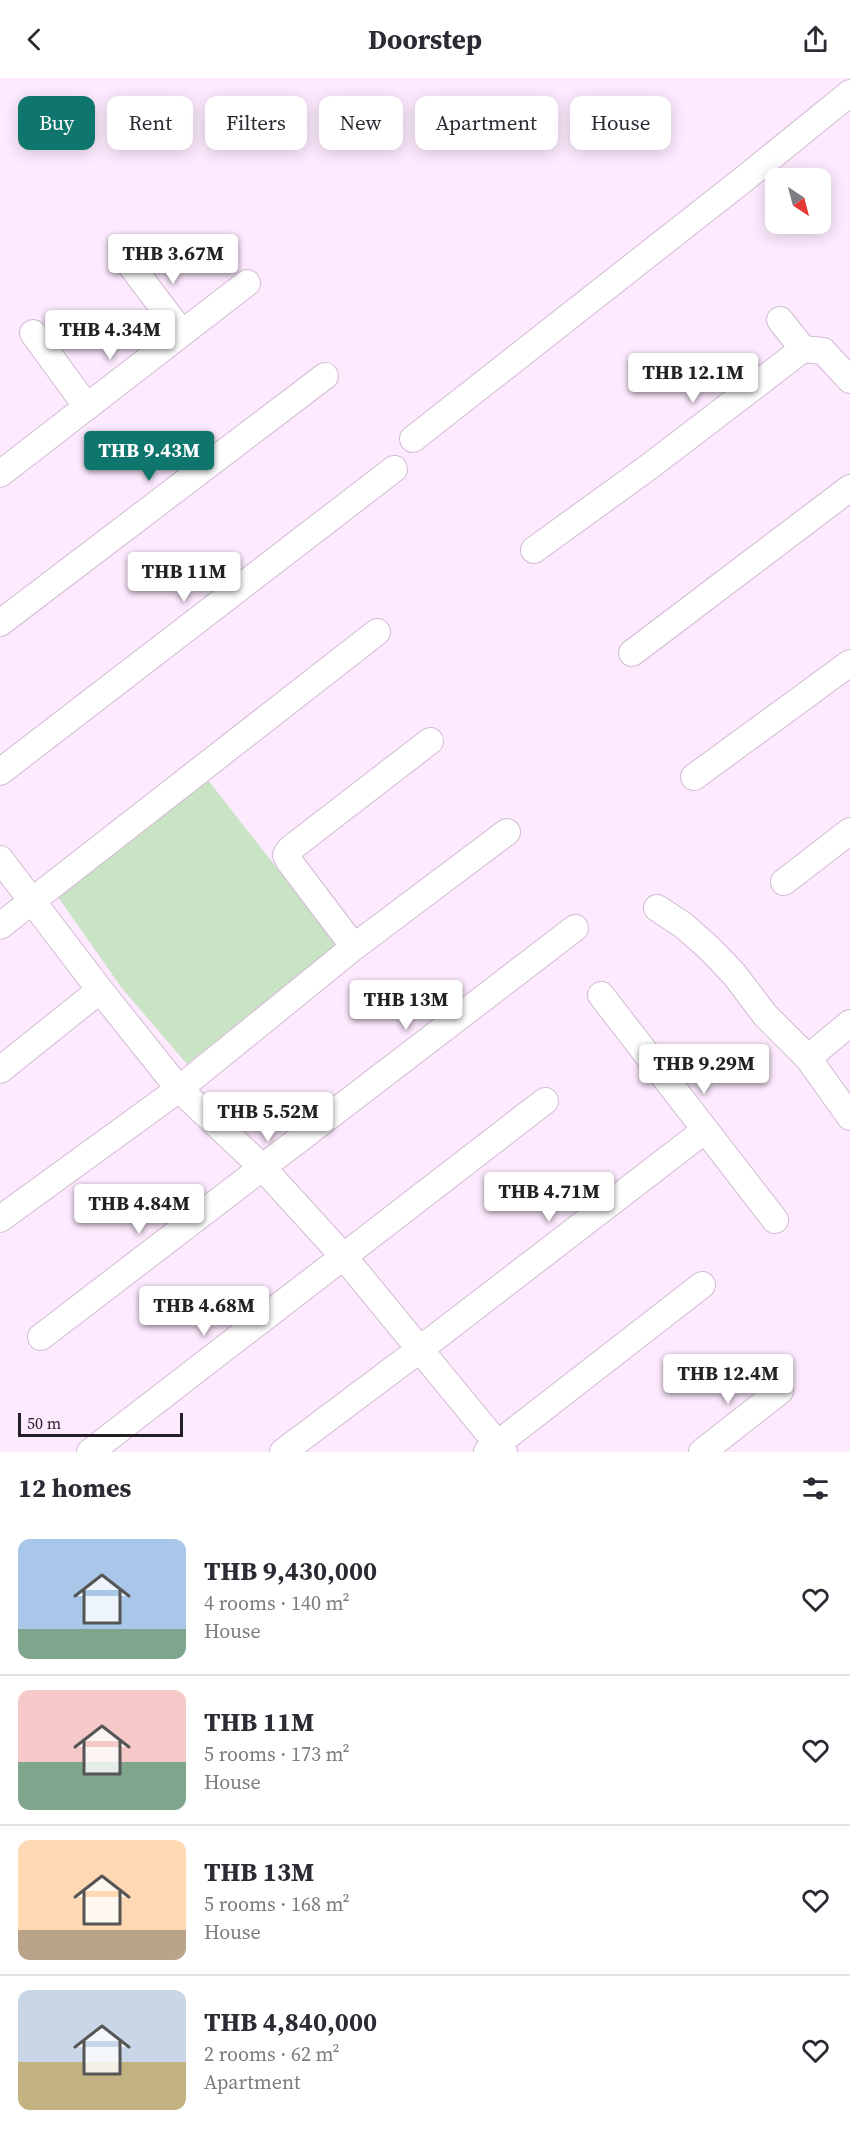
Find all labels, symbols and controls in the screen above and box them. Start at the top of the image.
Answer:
text: Doorstep [368,21,482,58]
icon: back [18,23,51,56]
icon: share [799,23,832,56]
chip: Buy [18,96,95,150]
chip: Rent [107,96,193,150]
chip: Filters [205,96,307,150]
chip: New [319,96,403,150]
chip: Apartment [415,96,558,150]
chip: House [570,96,671,150]
north arrow [765,168,831,234]
map controls [765,168,831,234]
pin: THB 3.67M [104,234,242,285]
text: THB 3.67M [122,239,224,267]
pin: THB 4.34M [41,310,179,361]
text: THB 4.34M [59,315,161,343]
pin: THB 12.1M [624,353,762,404]
text: THB 12.1M [642,358,744,386]
pin: THB 9.43M [80,431,218,482]
text: THB 9.43M [98,436,200,464]
pin: THB 11M [129,552,239,603]
text: THB 11M [142,557,226,585]
pin: THB 13M [351,980,461,1031]
text: THB 13M [364,985,448,1013]
pin: THB 9.29M [635,1044,773,1095]
text: THB 9.29M [653,1049,755,1077]
pin: THB 5.52M [199,1092,337,1143]
text: THB 5.52M [217,1097,319,1125]
pin: THB 4.71M [480,1172,618,1223]
text: THB 4.71M [498,1177,600,1205]
pin: THB 4.84M [70,1184,208,1235]
text: THB 4.84M [88,1189,190,1217]
pin: THB 4.68M [135,1286,273,1337]
text: THB 4.68M [153,1291,255,1319]
pin: THB 12.4M [659,1354,797,1405]
text: THB 12.4M [677,1359,779,1387]
scale bar [18,1410,183,1438]
text: 50 m [27,1412,61,1434]
text: 12 homes [18,1470,131,1506]
icon: filters [799,1472,832,1505]
text: THB 9,430,000 [204,1553,377,1589]
icon: home [66,1563,138,1635]
icon: heart [799,1583,832,1616]
text: 4 rooms · 140 m² [204,1589,350,1617]
text: House [204,1617,261,1645]
text: THB 11M [204,1704,314,1740]
icon: home [66,1714,138,1786]
icon: heart [799,1734,832,1767]
text: 5 rooms · 173 m² [204,1740,350,1768]
text: House [204,1768,261,1796]
text: THB 13M [204,1854,314,1890]
icon: home [66,1864,138,1936]
icon: heart [799,1884,832,1917]
text: 5 rooms · 168 m² [204,1890,350,1918]
text: House [204,1918,261,1946]
text: THB 4,840,000 [204,2004,377,2040]
icon: home [66,2014,138,2086]
icon: heart [799,2034,832,2067]
text: 2 rooms · 62 m² [204,2040,340,2068]
text: Apartment [204,2068,301,2096]

